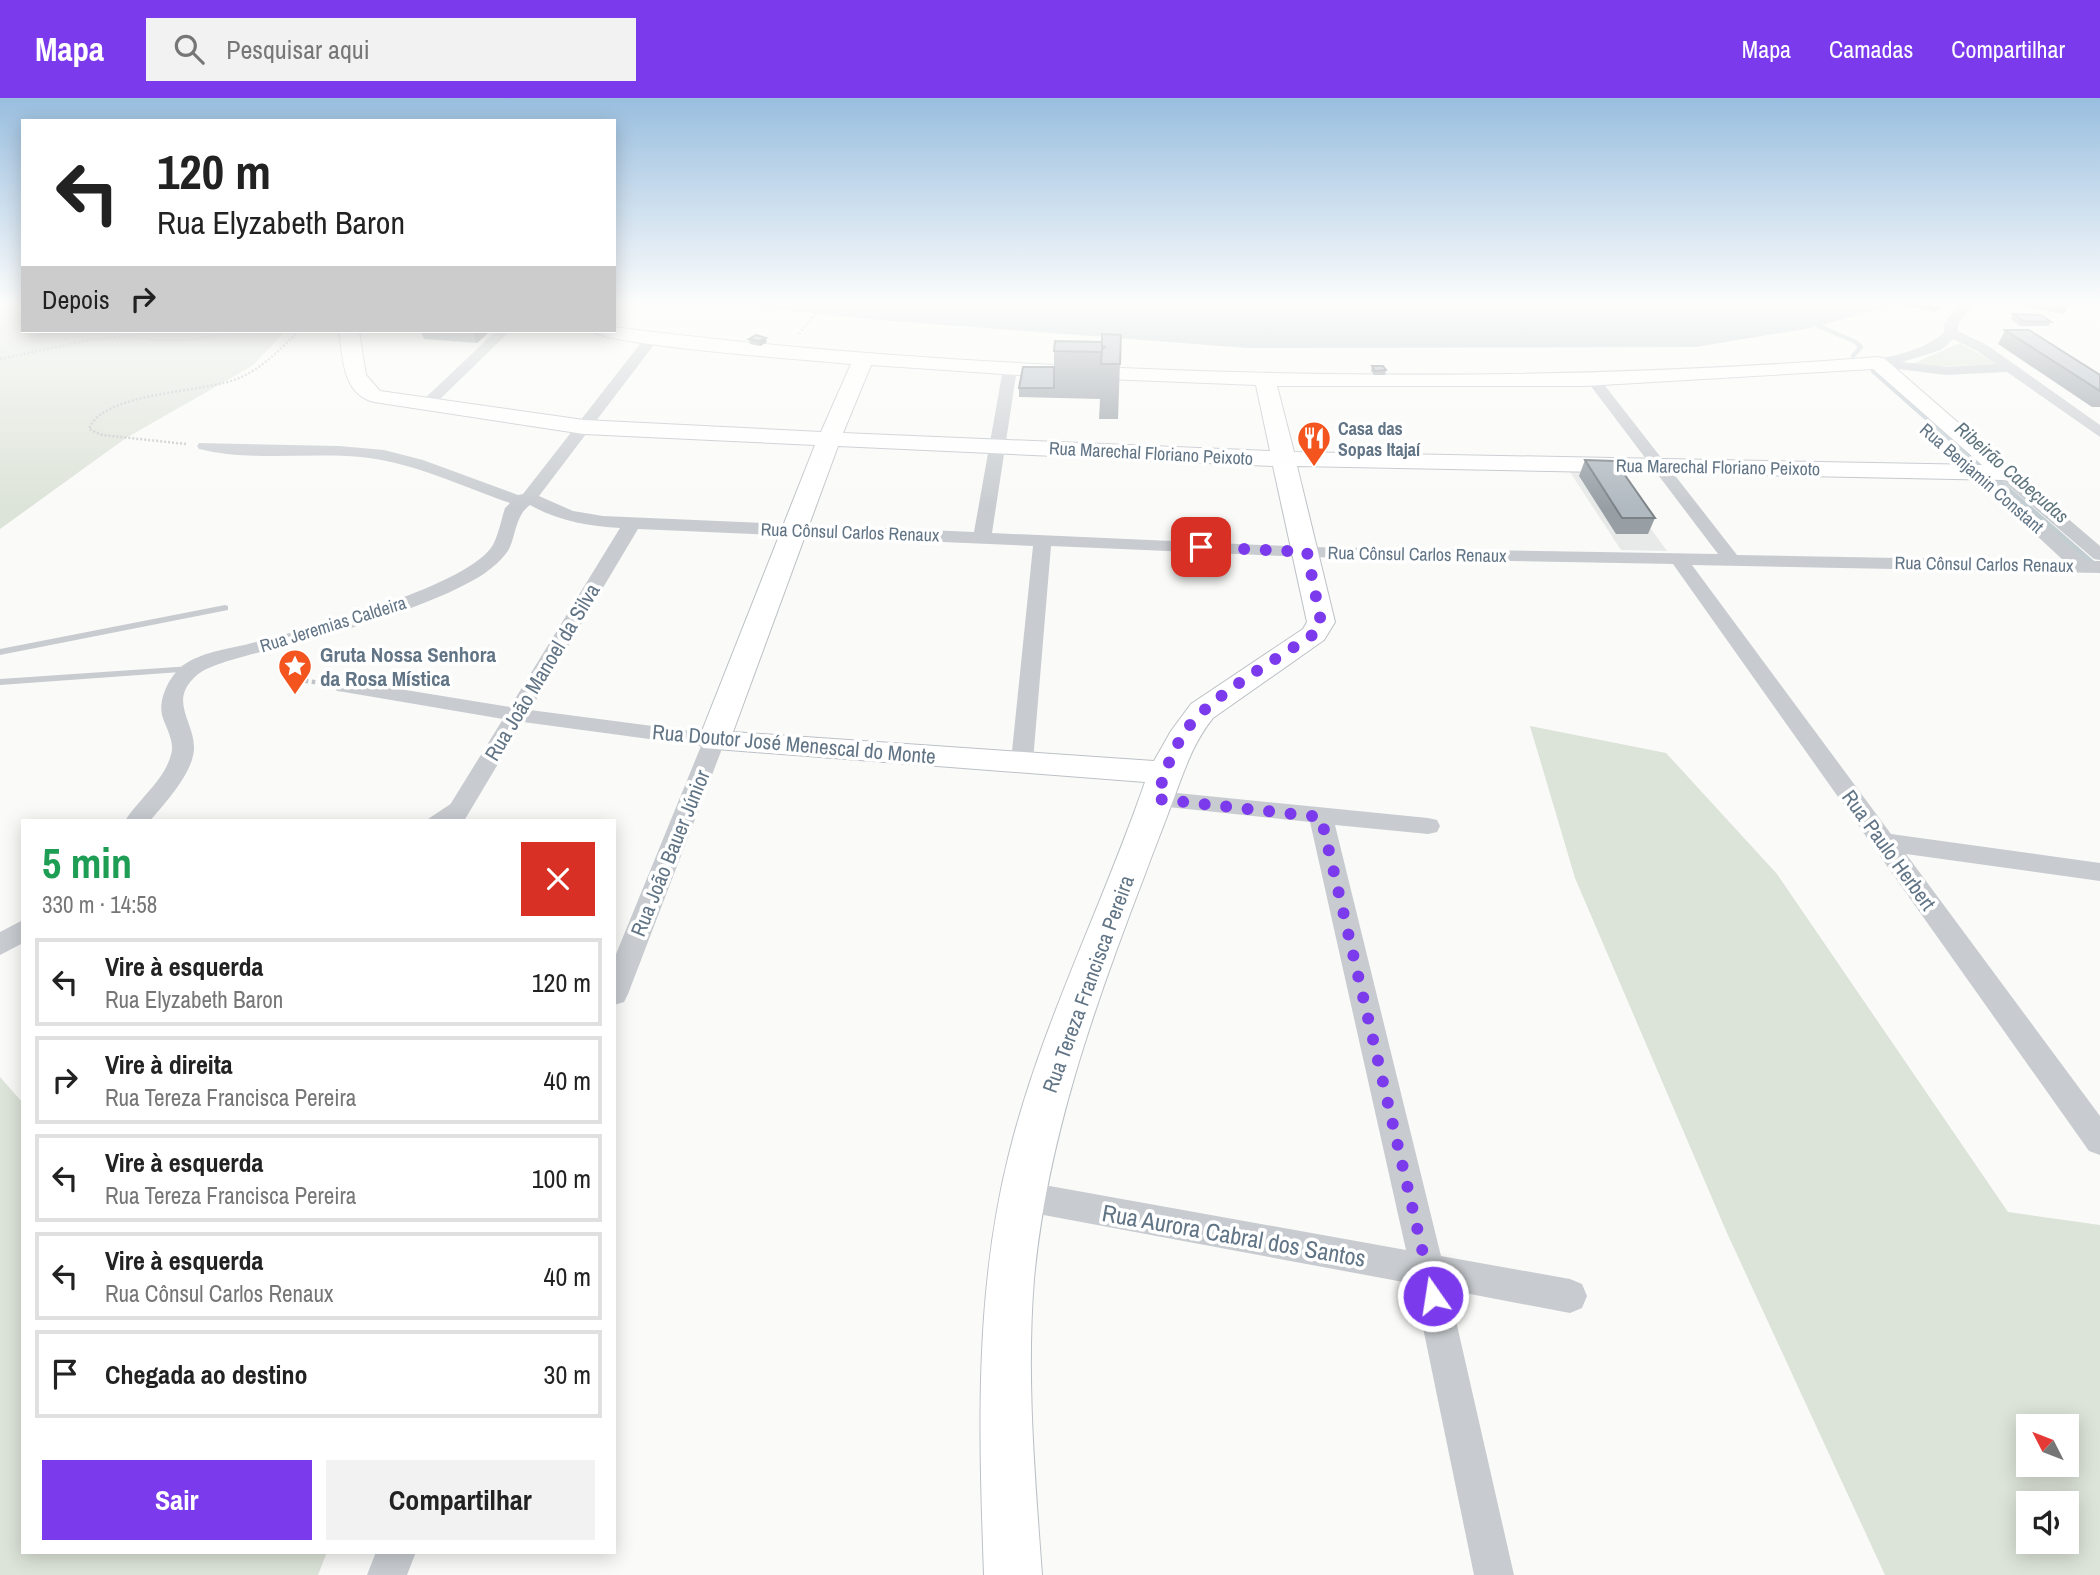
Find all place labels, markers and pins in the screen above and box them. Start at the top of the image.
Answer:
place label: Casa das Sopas Itajaí [1338,416,1421,462]
restaurant icon: Casa das Sopas Itajaí [1295,419,1333,468]
pin [1171,517,1231,577]
place label: Gruta Nossa Senhora da Rosa Mística [320,640,497,693]
place icon: Gruta Nossa Senhora da Rosa Mística [276,647,314,696]

